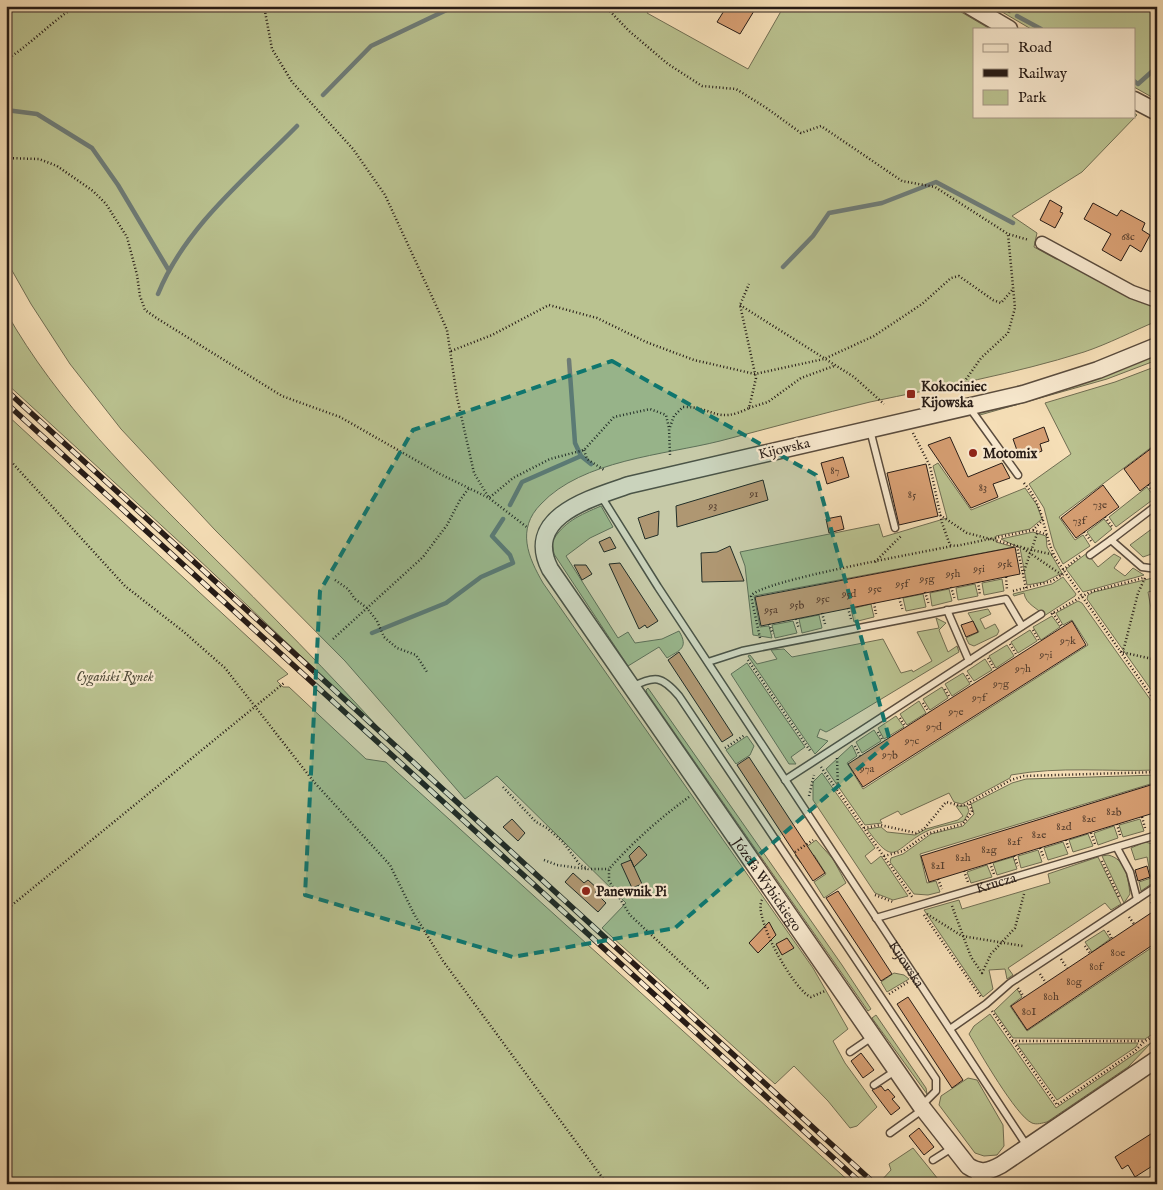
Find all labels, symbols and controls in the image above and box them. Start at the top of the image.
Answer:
legend [973,28,1136,118]
text: Road [1018,38,1053,57]
text: Railway [1018,64,1068,83]
text: Park [1018,88,1048,107]
house number: 68c [1121,230,1135,244]
place label: Kokociniec Kijowska [921,378,987,412]
marker: Kokociniec Kijowska [905,388,917,400]
street label: Kijowska [757,434,813,464]
place label: Motomix [983,445,1037,463]
marker: Motomix [967,447,979,459]
house number: 87 [830,464,840,478]
house number: 83 [979,481,987,495]
house number: 91 [749,487,758,501]
house number: 85 [908,488,916,502]
house number: 73e [1093,498,1107,512]
house number: 93 [708,499,717,513]
house number: 73f [1072,514,1088,528]
house number: 95k [997,557,1012,571]
house number: 95i [972,562,985,576]
house number: 95h [945,567,960,581]
house number: 95g [919,572,935,586]
house number: 95f [895,577,910,591]
house number: 95e [867,582,882,596]
house number: 95d [841,587,856,601]
house number: 95c [815,592,830,606]
house number: 95b [789,598,804,612]
house number: 95a [763,603,778,617]
house number: 97k [1059,634,1076,648]
house number: 97i [1039,648,1053,662]
house number: 97h [1014,662,1031,676]
park label: Cygański Rynek [76,668,154,687]
house number: 97g [992,677,1010,691]
house number: 97f [971,691,988,705]
house number: 97e [948,705,964,719]
house number: 97d [925,720,942,734]
house number: 97c [904,734,920,748]
house number: 97b [881,748,898,762]
house number: 97a [859,762,875,776]
house number: 82b [1106,805,1122,819]
house number: 82c [1082,812,1096,826]
house number: 82d [1056,820,1072,834]
house number: 82e [1032,828,1046,842]
street label: Józefa Wybickiego [727,833,806,935]
house number: 82f [1007,835,1023,849]
house number: 82g [981,843,998,857]
house number: 82h [955,851,971,865]
house number: 82I [931,859,945,873]
street label: Krucza [974,869,1019,898]
place label: Panewnik Pi [596,883,667,901]
marker: Panewnik Pi [580,885,592,897]
street label: Kijowska [884,938,928,992]
house number: 80e [1111,946,1125,960]
house number: 80f [1089,960,1105,974]
house number: 80g [1066,975,1083,989]
house number: 80h [1043,990,1059,1004]
house number: 80I [1022,1005,1036,1019]

